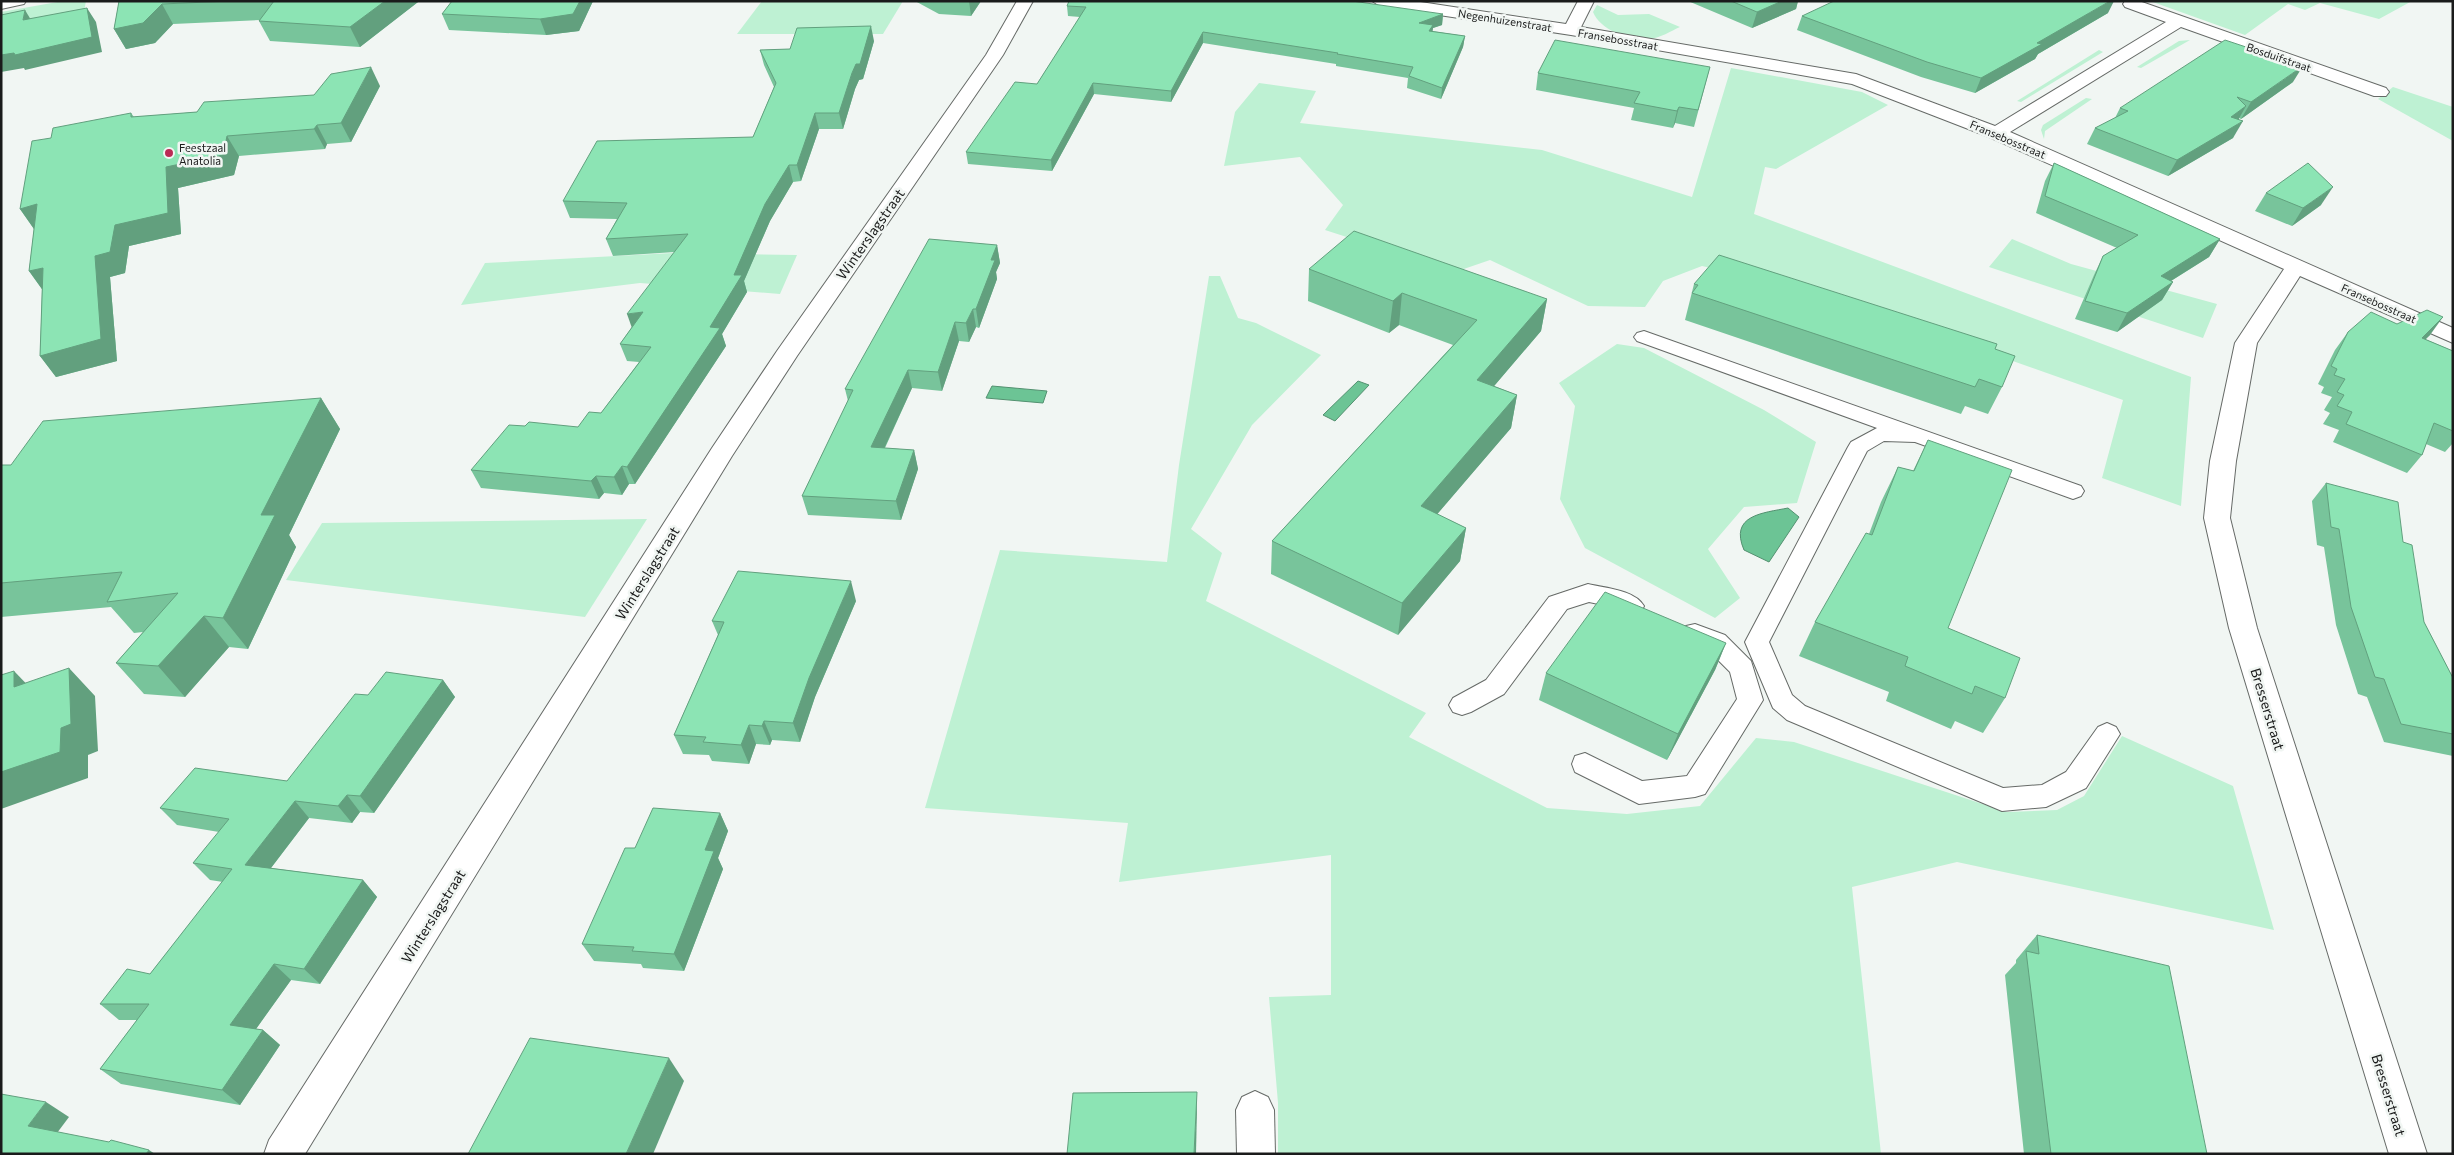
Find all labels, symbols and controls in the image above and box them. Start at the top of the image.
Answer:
street label: Negenhuizenstraat [1457,6,1553,34]
street label: Fransebosstraat [1577,26,1660,53]
street label: Bosduifstraat [2245,40,2314,74]
street label: Fransebosstraat [1968,117,2048,161]
place label: Feestzaal Anatolia [179,141,226,167]
marker: Feestzaal Anatolia [163,147,175,159]
street label: Winterslagstraat [832,185,908,283]
street label: Fransebosstraat [2339,281,2419,326]
street label: Winterslagstraat [611,523,683,623]
street label: Bresserstraat [2247,666,2289,752]
street label: Winterslagstraat [397,866,469,966]
street label: Bresserstraat [2368,1052,2410,1138]

